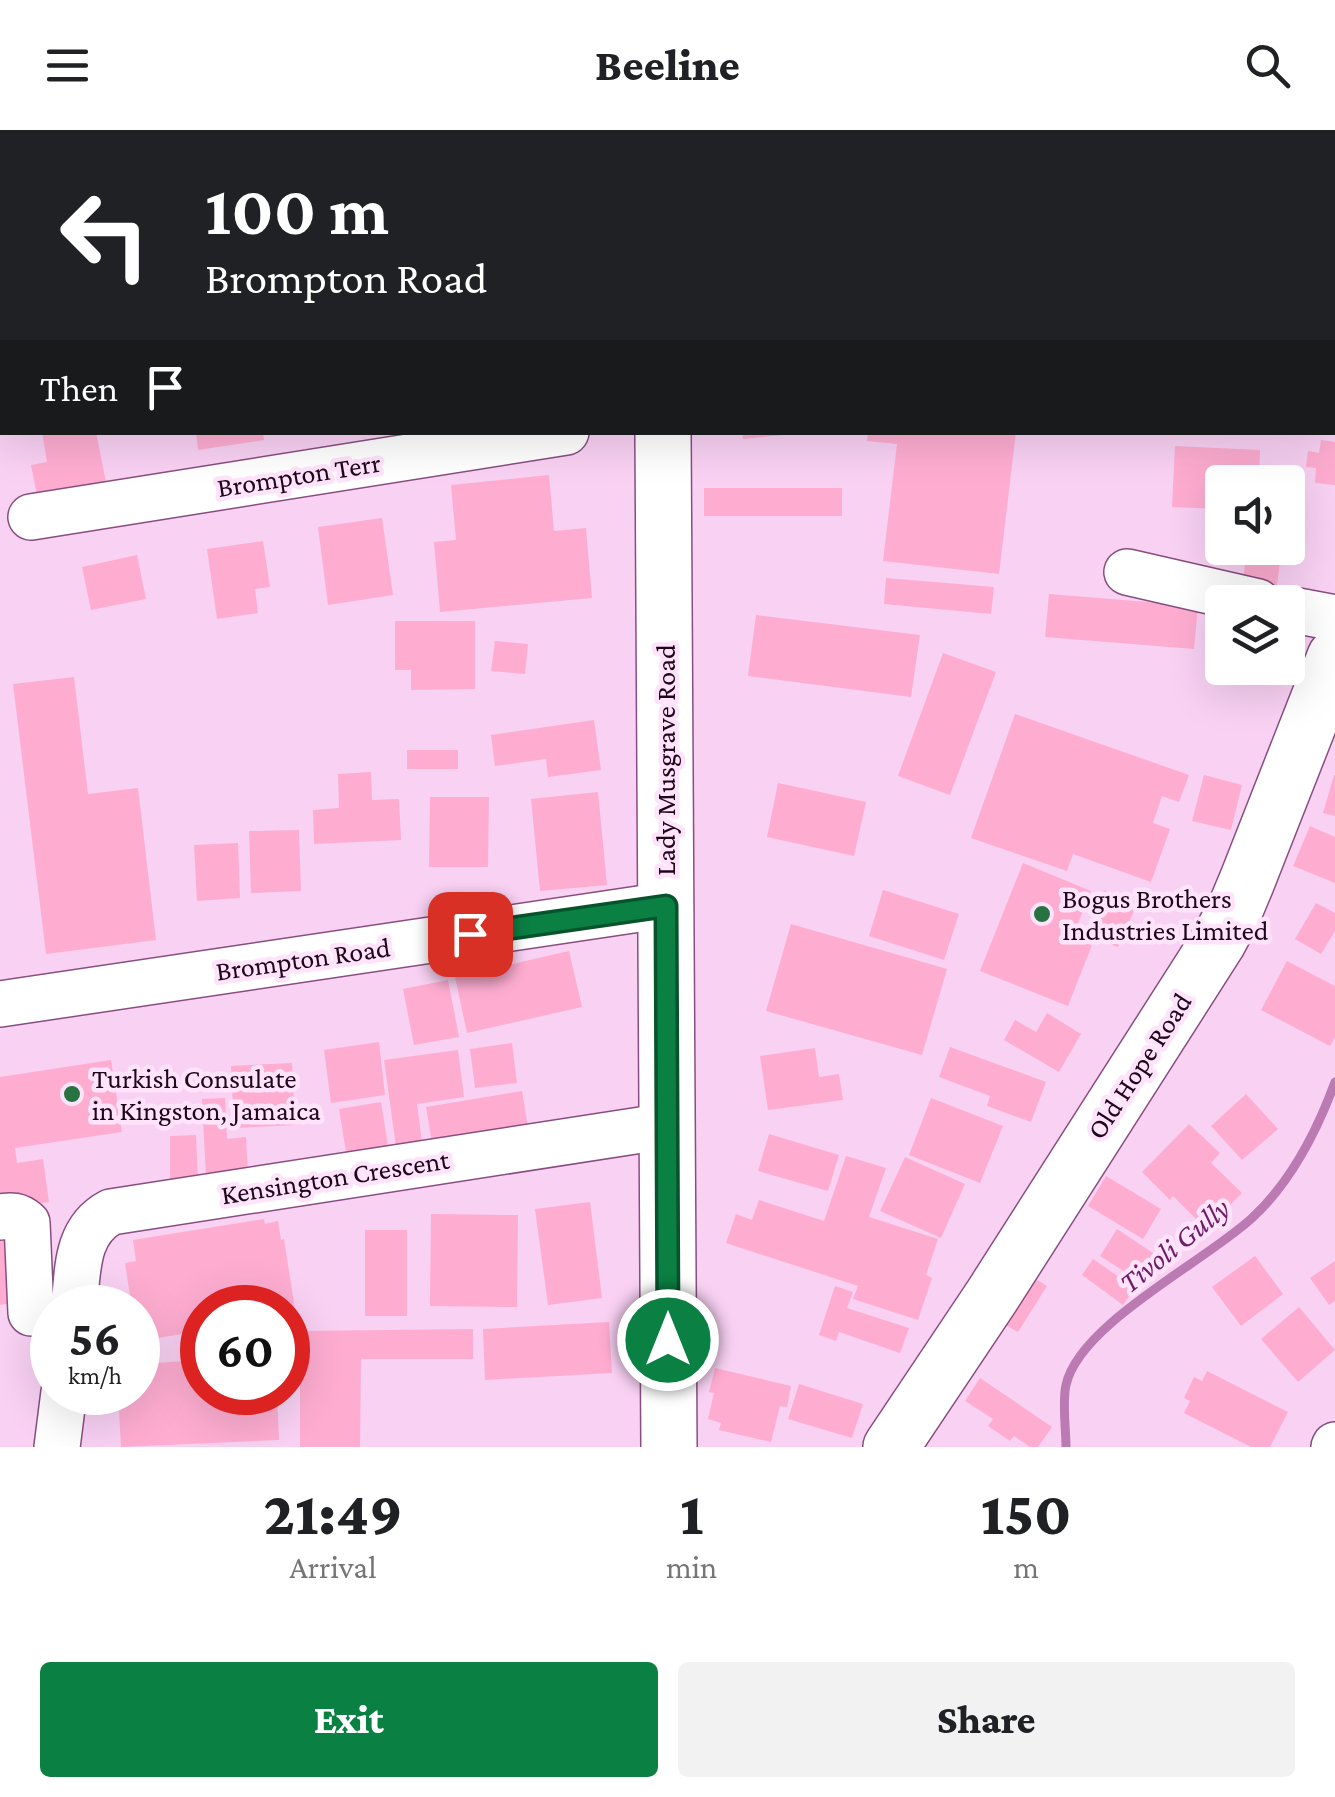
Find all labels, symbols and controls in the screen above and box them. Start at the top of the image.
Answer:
icon: menu [40,38,95,93]
icon: search [1240,38,1295,93]
text: Beeline [595,40,740,90]
icon: left [40,170,170,300]
text: 100 m [205,171,389,249]
text: Brompton Road [205,253,487,303]
icon: arrive [138,360,193,415]
text: Then [40,367,118,409]
street label: Brompton Terr [215,447,383,503]
map controls [1205,465,1305,685]
button: sound [1205,465,1305,565]
button: layers [1205,585,1305,685]
street label: Lady Musgrave Road [650,644,681,876]
place label: Bogus Brothers Industries Limited [1062,883,1269,946]
pin [428,892,513,977]
marker: Bogus Brothers Industries Limited [1031,903,1053,925]
icon: arrive [443,907,498,962]
street label: Brompton Road [214,931,392,987]
street label: Old Hope Road [1080,987,1198,1145]
place label: Turkish Consulate in Kingston, Jamaica [92,1063,321,1126]
marker: Turkish Consulate in Kingston, Jamaica [61,1083,83,1105]
street label: Kensington Crescent [219,1144,452,1210]
water label: Tivoli Gully [1112,1191,1236,1300]
speed limit sign: 60 [180,1285,310,1415]
position arrow [616,1288,720,1392]
text: 56 [69,1310,121,1366]
text: km/h [68,1362,122,1389]
text: 21:49 [263,1480,403,1547]
text: 1 [680,1480,703,1547]
text: 150 [981,1480,1072,1547]
text: Arrival [289,1549,377,1585]
text: min [666,1549,717,1585]
text: m [1013,1549,1039,1585]
button: Exit [40,1662,658,1777]
button: Share [678,1662,1295,1777]

